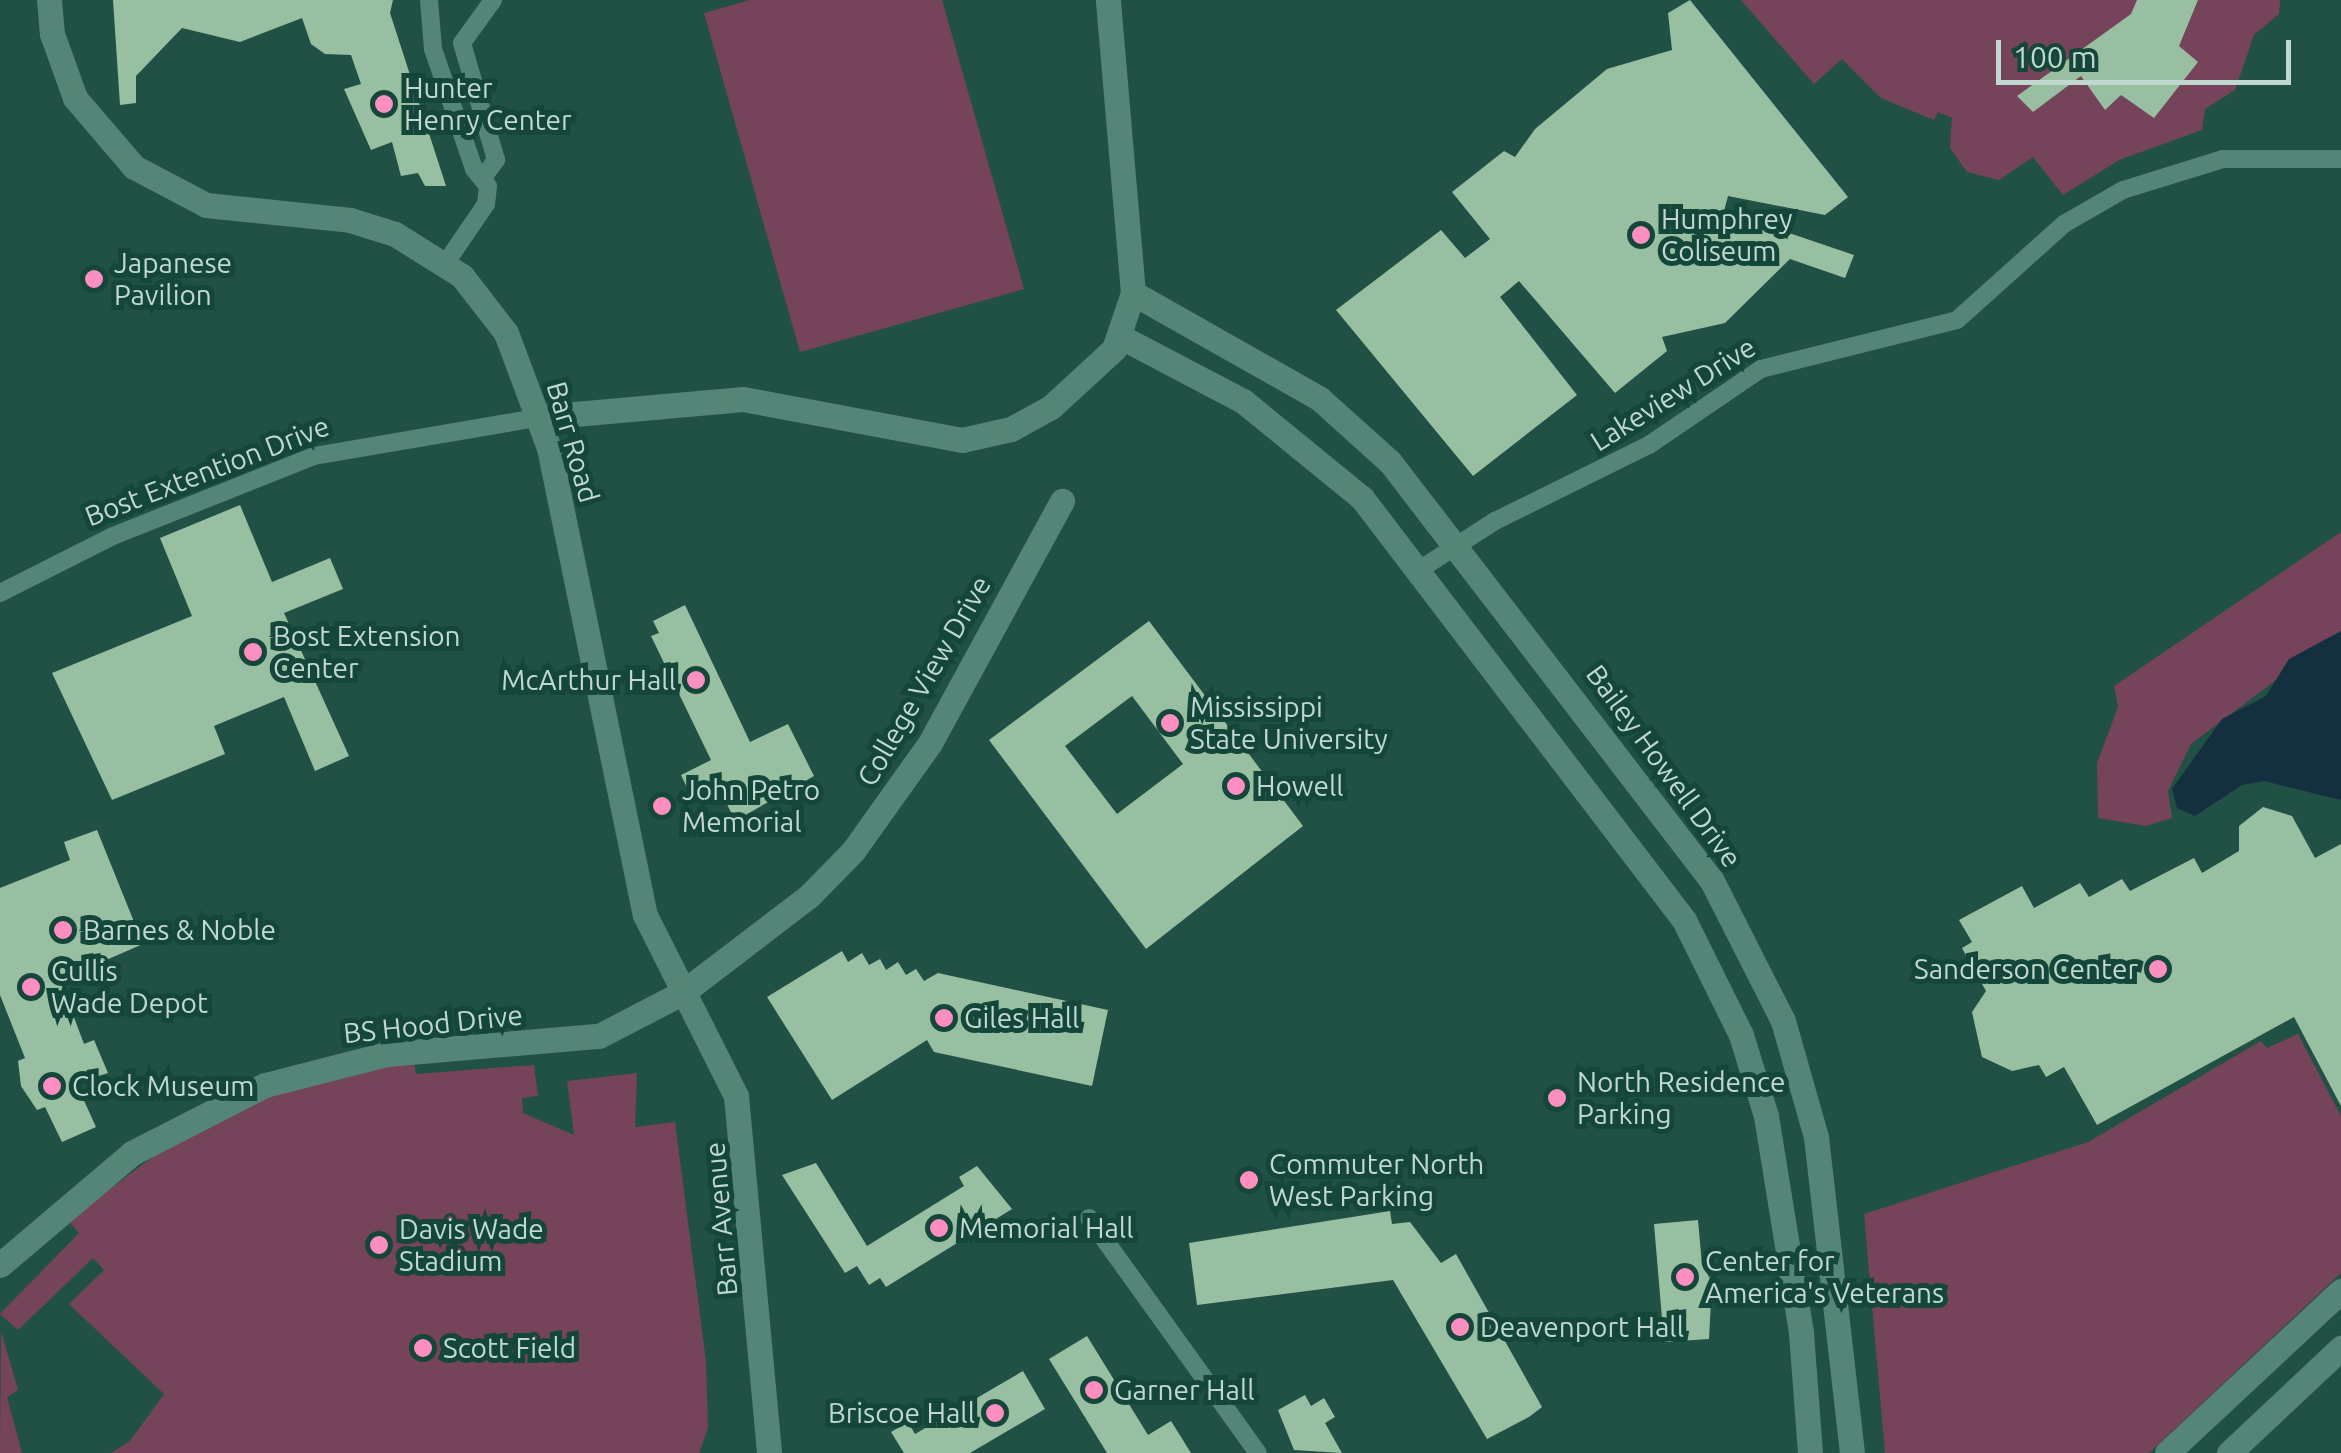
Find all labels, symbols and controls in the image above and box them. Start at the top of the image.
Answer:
scale bar [2001,20,2296,82]
text: 100 m [2013,40,2097,74]
place label: Hunter Henry Center [404,71,572,137]
marker: Hunter Henry Center [373,93,395,115]
place label: Humphrey Coliseum [1661,202,1793,268]
marker: Humphrey Coliseum [1630,224,1652,246]
place label: Japanese Pavilion [114,246,232,312]
marker: Japanese Pavilion [83,268,105,290]
street label: Lakeview Drive [1584,330,1762,458]
street label: Barr Road [540,378,606,506]
street label: Bost Extention Drive [80,409,334,533]
street label: College View Drive [850,570,998,792]
place label: Bost Extension Center [273,619,461,685]
marker: Bost Extension Center [242,641,264,663]
street label: Bailey Howell Drive [1579,658,1749,874]
place label: McArthur Hall [501,663,676,697]
marker: McArthur Hall [685,669,707,691]
place label: Mississippi State University [1190,690,1388,756]
marker: Mississippi State University [1159,712,1181,734]
place label: Howell [1256,769,1344,803]
place label: John Petro Memorial [682,773,820,839]
marker: Howell [1225,775,1247,797]
marker: John Petro Memorial [651,795,673,817]
place label: Barnes & Noble [83,913,276,947]
marker: Barnes & Noble [52,919,74,941]
place label: Sanderson Center [1914,952,2138,986]
place label: Cullis Wade Depot [51,954,208,1020]
marker: Sanderson Center [2147,958,2169,980]
marker: Cullis Wade Depot [20,976,42,998]
street label: BS Hood Drive [342,998,524,1050]
place label: Giles Hall [964,1001,1079,1035]
marker: Giles Hall [933,1007,955,1029]
place label: North Residence Parking [1577,1065,1785,1131]
place label: Clock Museum [72,1069,255,1103]
marker: Clock Museum [41,1075,63,1097]
marker: North Residence Parking [1546,1087,1568,1109]
street label: Barr Avenue [698,1141,744,1297]
place label: Commuter North West Parking [1269,1147,1484,1213]
marker: Commuter North West Parking [1238,1169,1260,1191]
place label: Memorial Hall [959,1211,1133,1245]
place label: Davis Wade Stadium [399,1212,544,1278]
marker: Memorial Hall [928,1217,950,1239]
marker: Davis Wade Stadium [368,1234,390,1256]
place label: Center for America's Veterans [1705,1244,1944,1310]
marker: Center for America's Veterans [1674,1266,1696,1288]
place label: Deavenport Hall [1480,1310,1684,1344]
marker: Deavenport Hall [1449,1316,1471,1338]
place label: Scott Field [443,1331,576,1365]
marker: Scott Field [412,1337,434,1359]
place label: Garner Hall [1114,1373,1255,1407]
marker: Garner Hall [1083,1379,1105,1401]
place label: Briscoe Hall [828,1396,975,1430]
marker: Briscoe Hall [984,1402,1006,1424]

